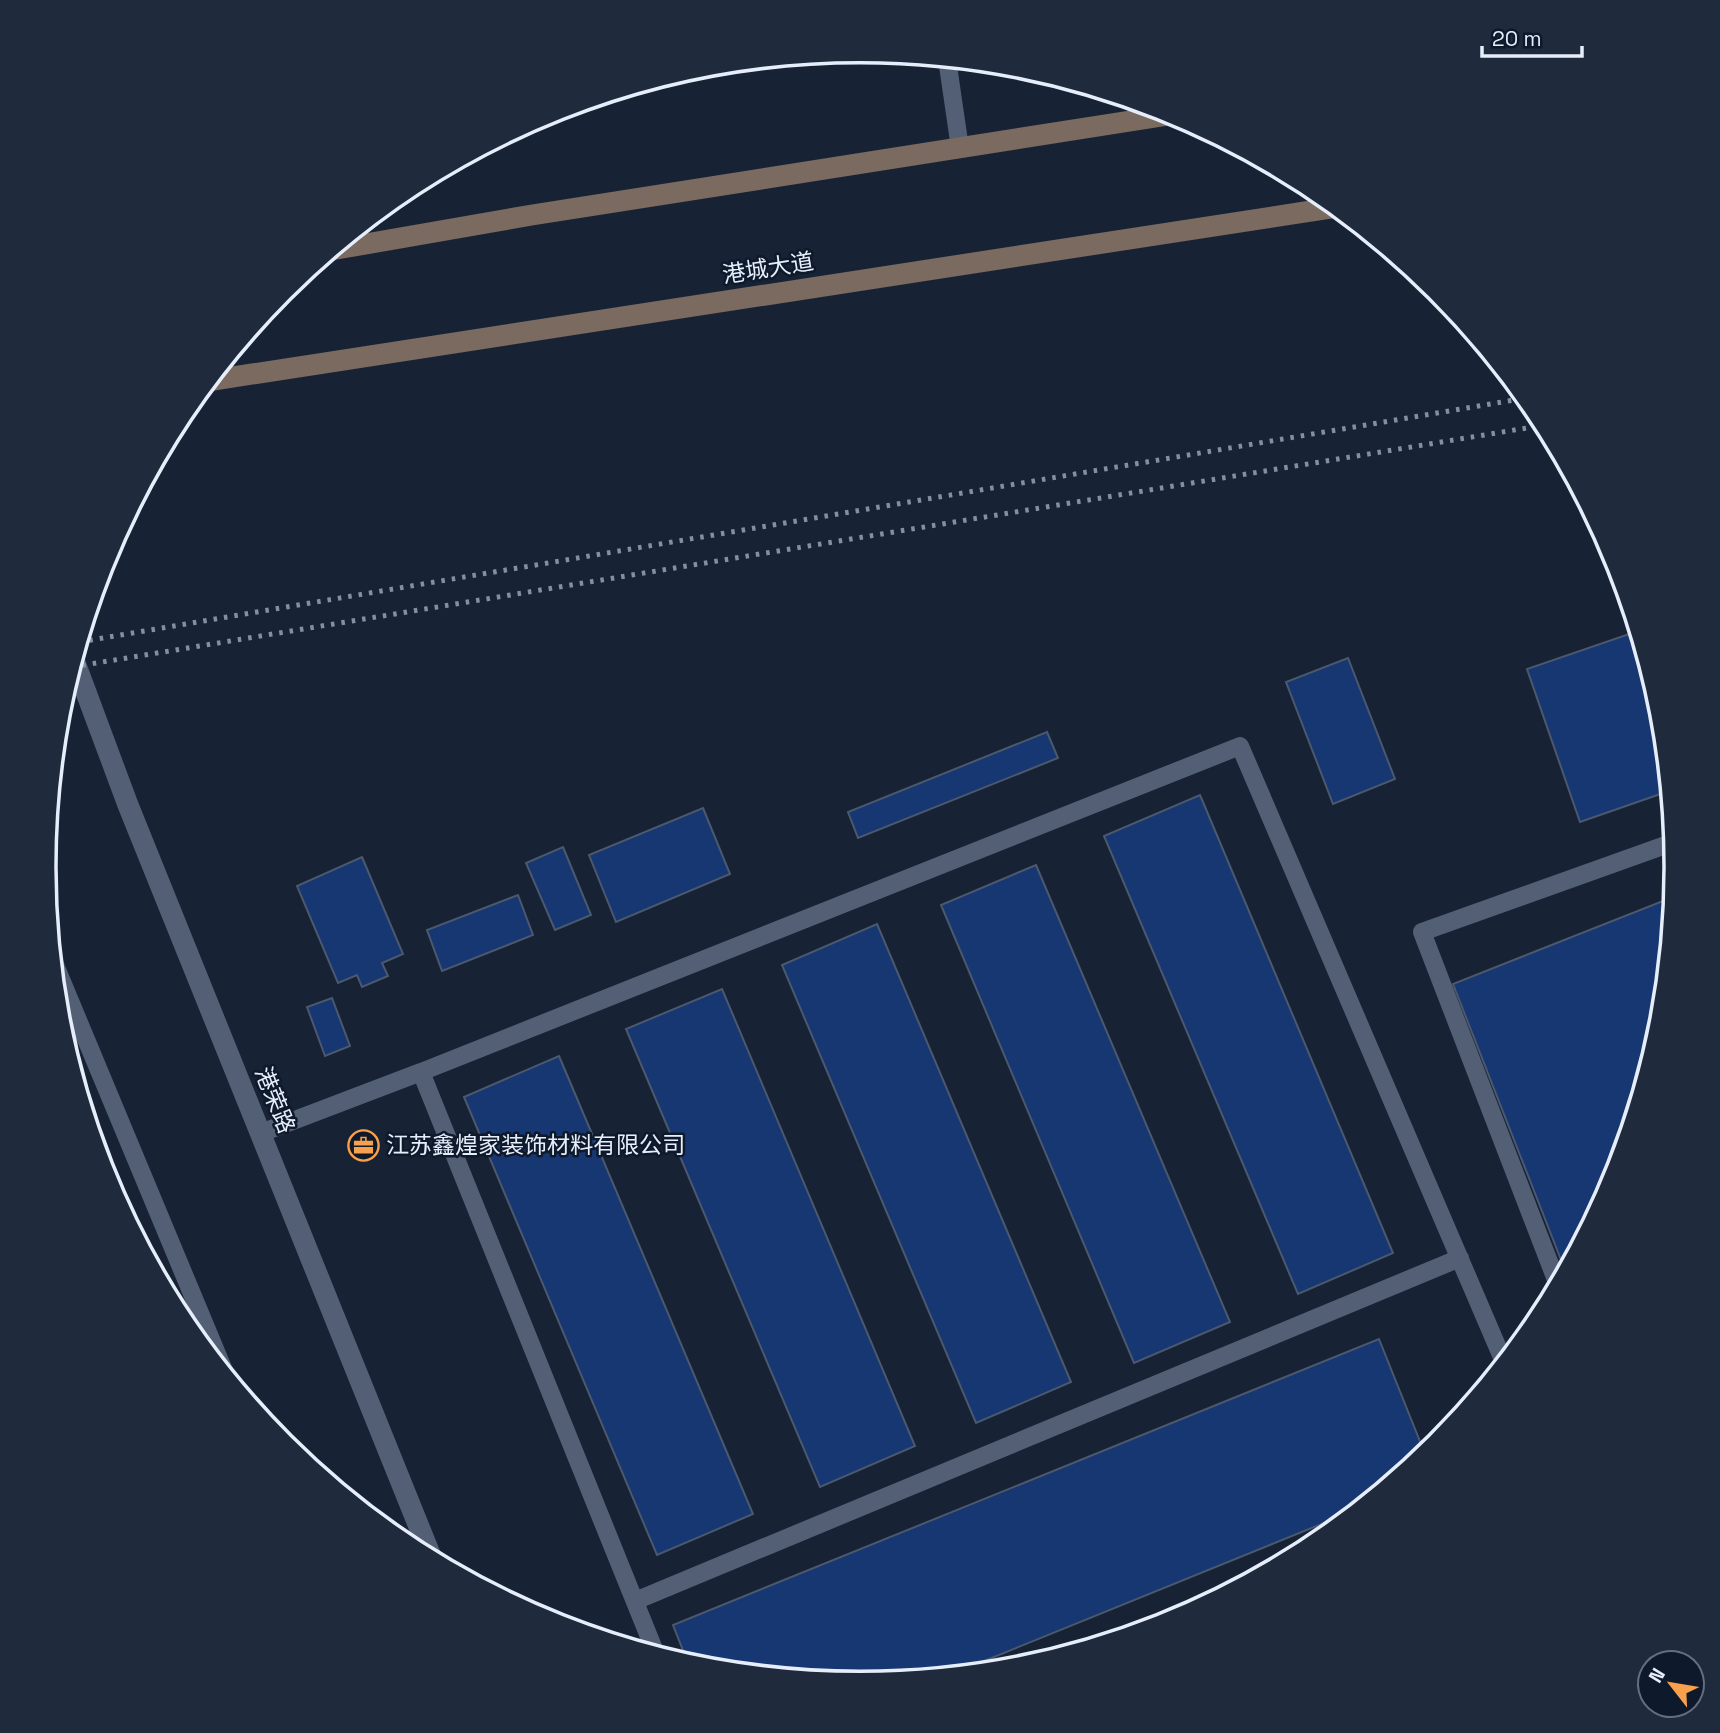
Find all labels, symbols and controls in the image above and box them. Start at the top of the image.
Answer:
scale bar [1482,14,1582,58]
text: 20 m [1492,25,1542,52]
street label: 港城大道 [720,246,816,290]
street label: 港荣路 [248,1062,302,1138]
office icon: 江苏鑫煌家装饰材料有限公司 [346,1128,380,1162]
place label: 江苏鑫煌家装饰材料有限公司 [386,1130,685,1160]
north arrow [1636,1649,1706,1719]
text: N [1643,1664,1671,1687]

